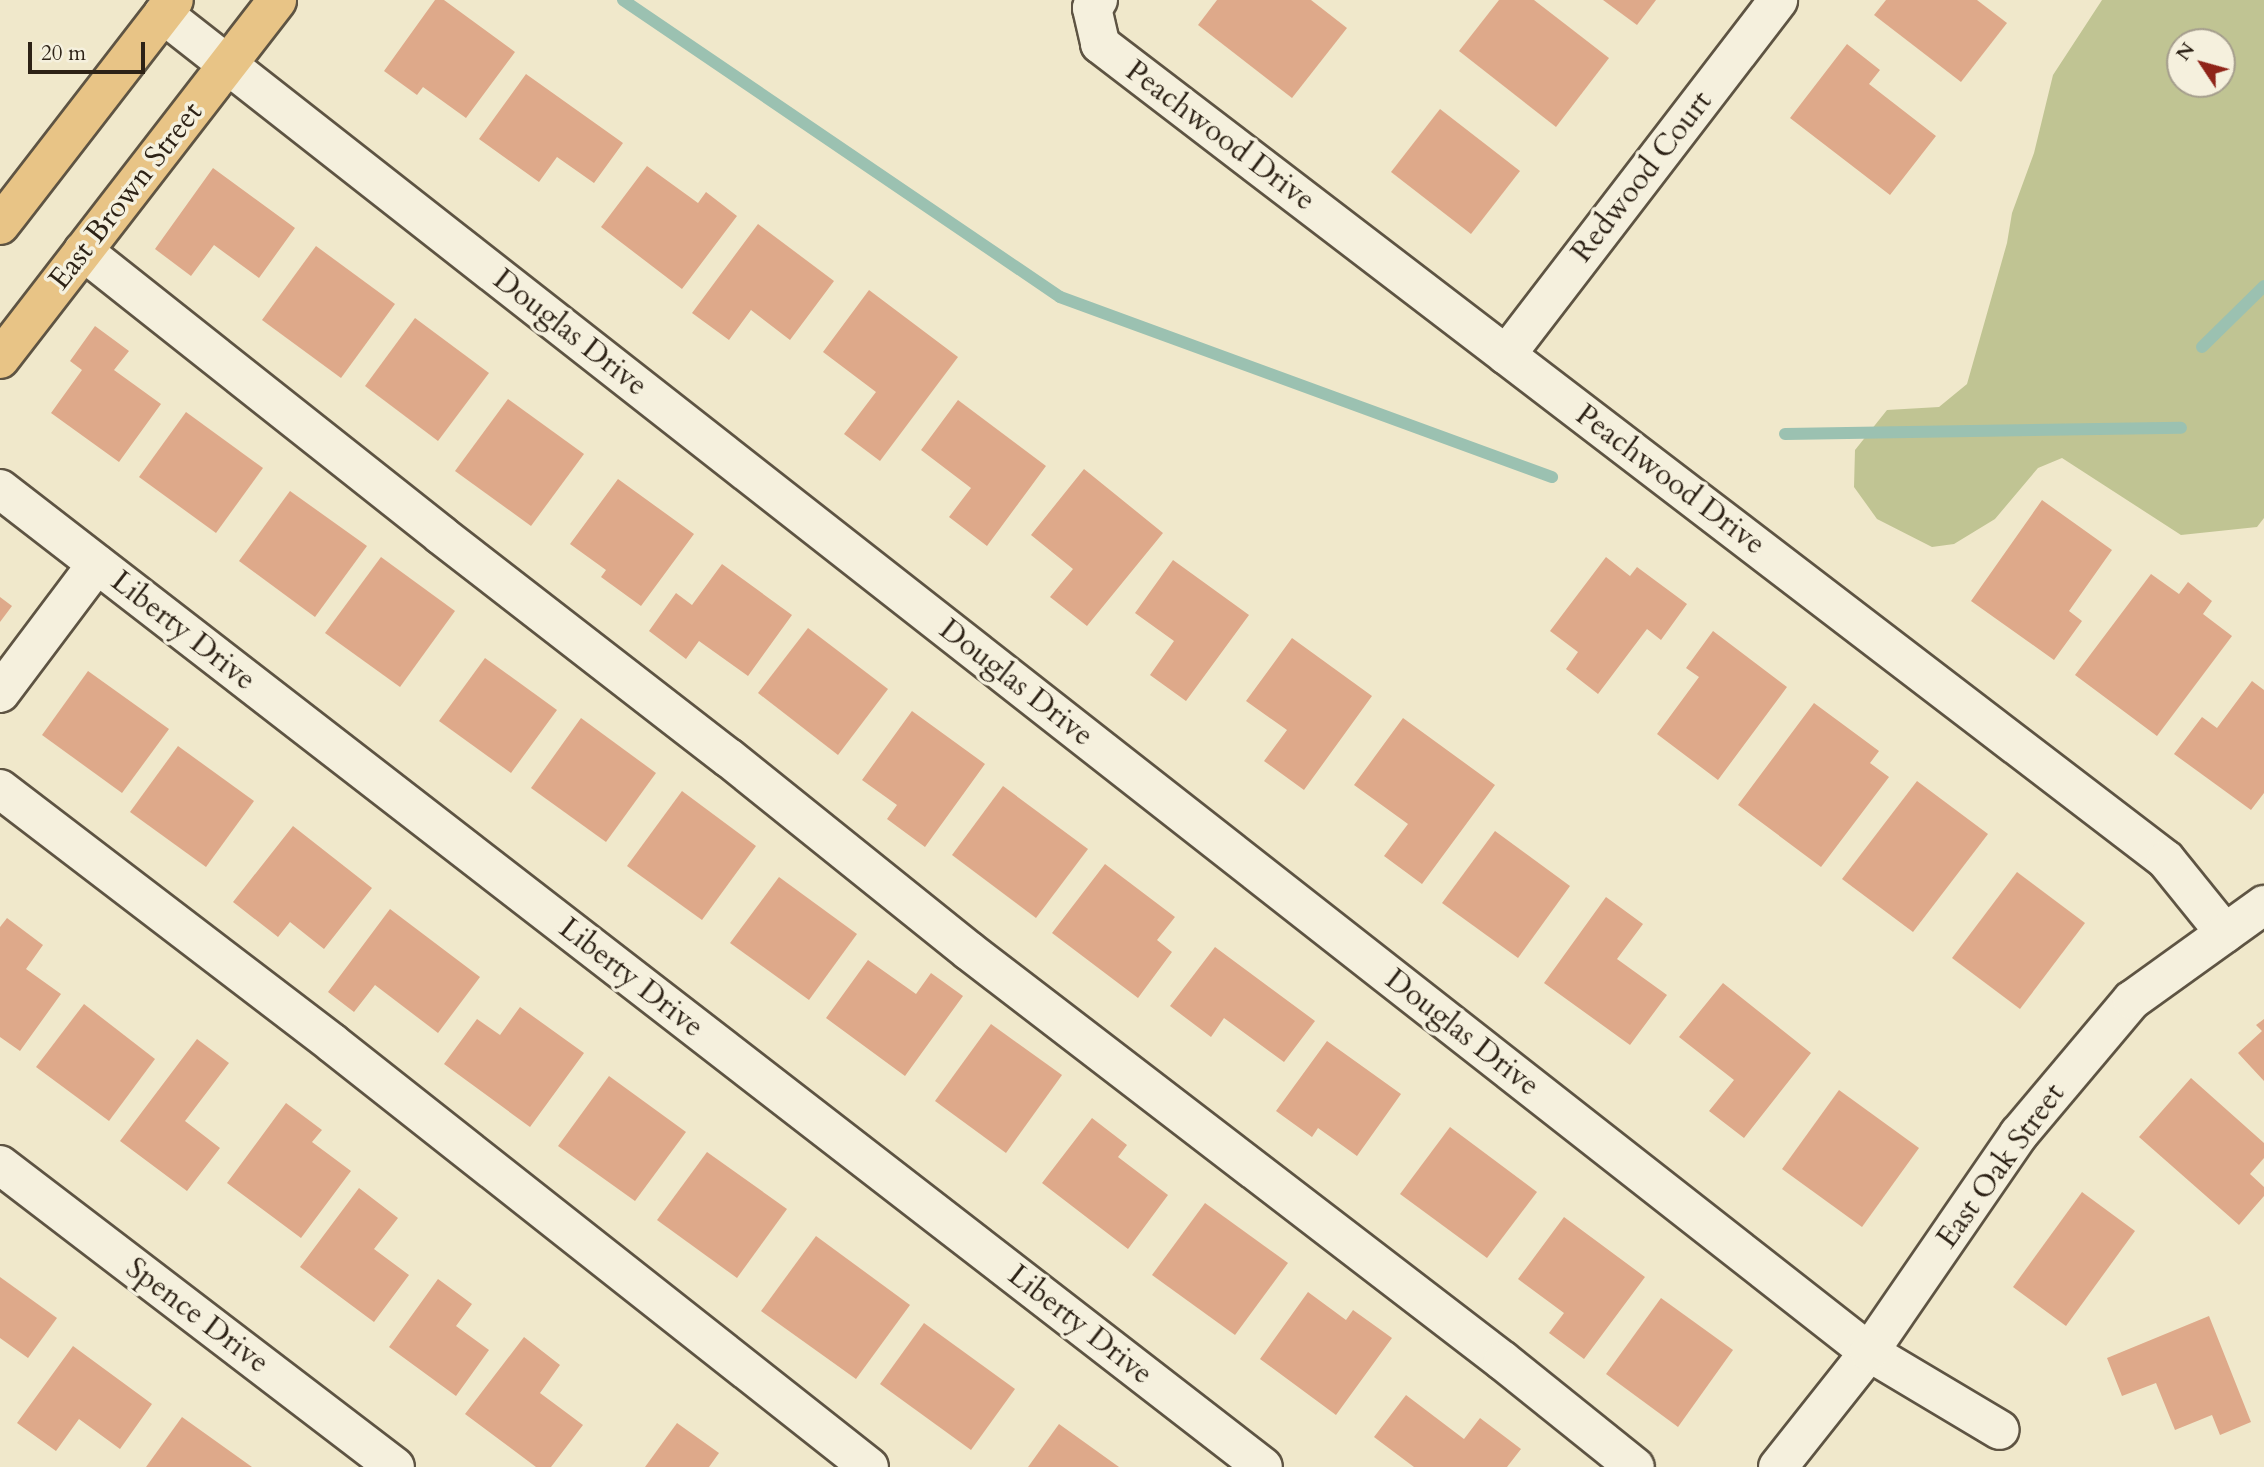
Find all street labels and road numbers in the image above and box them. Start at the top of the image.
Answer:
street label: Peachwood Drive [1118,53,1322,219]
street label: Redwood Court [1564,84,1720,270]
street label: East Brown Street [42,95,210,297]
street label: Douglas Drive [486,262,654,404]
street label: Peachwood Drive [1568,397,1772,563]
street label: Liberty Drive [104,564,262,698]
street label: Douglas Drive [932,612,1100,754]
street label: Liberty Drive [552,911,710,1045]
street label: Douglas Drive [1378,962,1546,1104]
street label: East Oak Street [1929,1077,2073,1255]
street label: Spence Drive [118,1251,276,1381]
street label: Liberty Drive [1001,1258,1159,1392]

